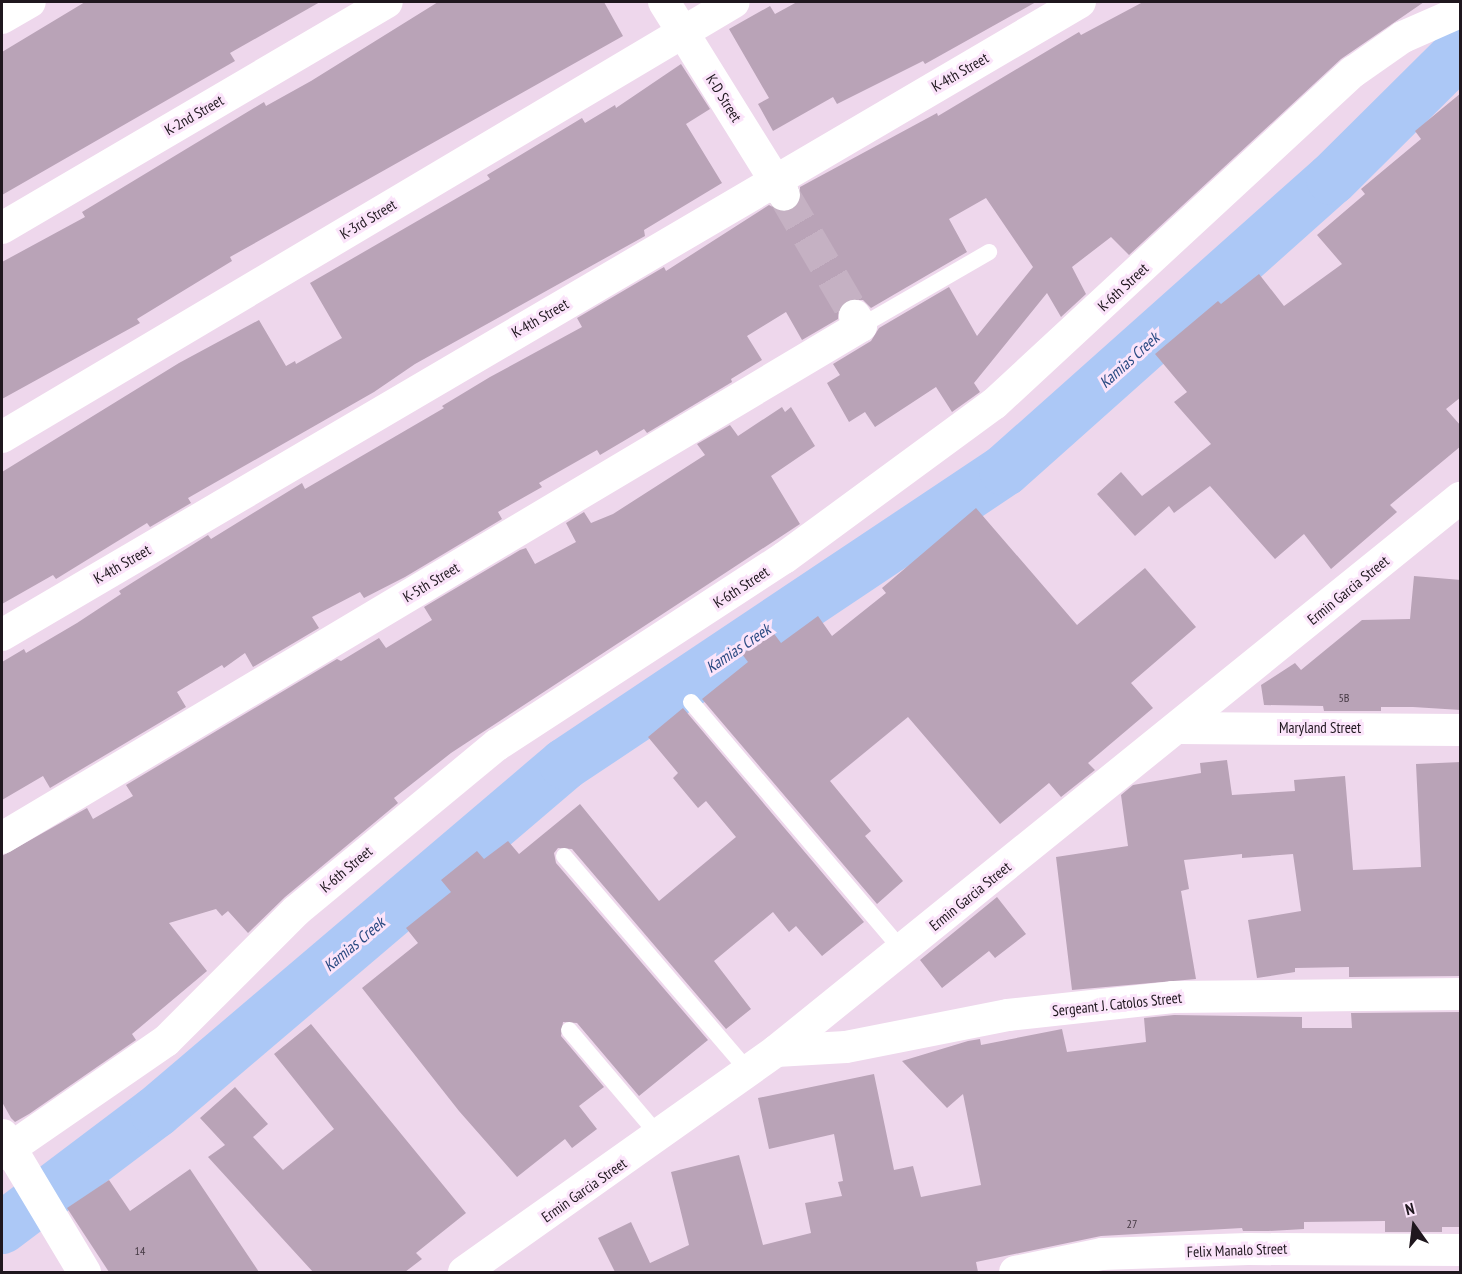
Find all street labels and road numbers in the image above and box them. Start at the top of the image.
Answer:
street label: K-4th Street [928,49,992,95]
street label: K-D Street [702,71,746,125]
street label: K-2nd Street [161,91,227,139]
street label: K-3rd Street [337,195,399,243]
street label: K-6th Street [1094,259,1152,315]
street label: K-4th Street [508,295,572,341]
street label: K-4th Street [90,541,154,587]
street label: Ermin Garcia Street [1304,552,1392,628]
street label: K-5th Street [400,558,462,606]
street label: K-6th Street [710,562,772,612]
street label: Maryland Street [1279,719,1361,737]
street label: K-6th Street [316,842,376,896]
street label: Ermin Garcia Street [926,858,1014,934]
street label: Sergeant J. Catolos Street [1051,988,1183,1020]
street label: Ermin Garcia Street [538,1154,630,1226]
street label: Felix Manalo Street [1186,1239,1288,1261]

